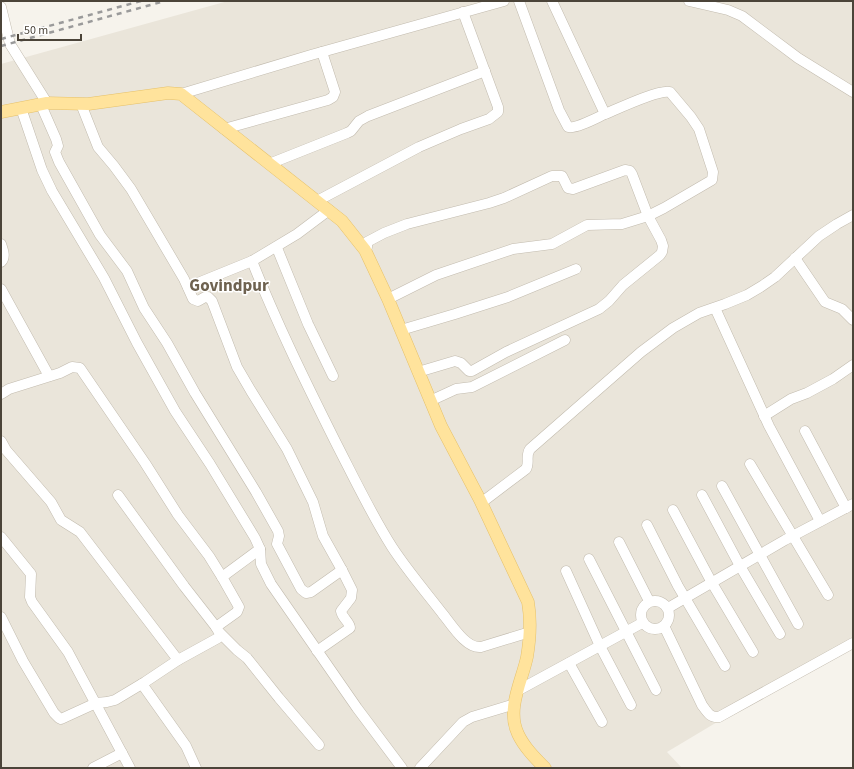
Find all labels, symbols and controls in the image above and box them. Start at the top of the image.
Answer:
scale bar [18,16,81,42]
text: 50 m [24,22,48,39]
district label: Govindpur [189,274,269,298]

